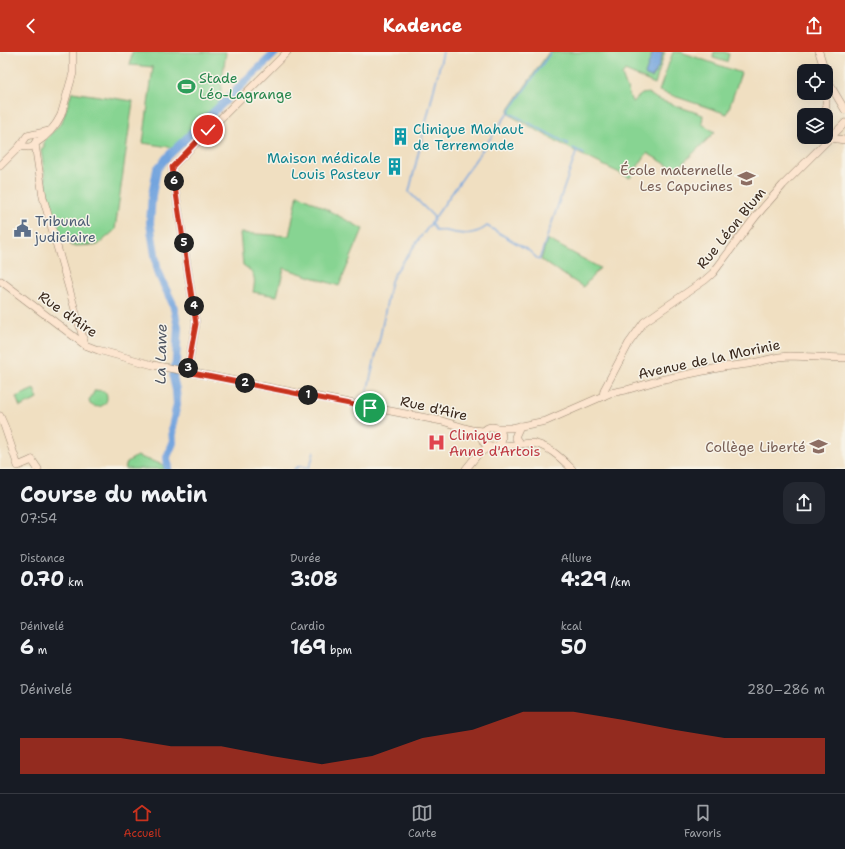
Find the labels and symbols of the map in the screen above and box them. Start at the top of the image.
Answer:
place label: Stade Léo-Lagrange [199,69,292,103]
sports icon: Stade Léo-Lagrange [176,76,196,96]
pin [191,113,225,147]
place label: Clinique Mahaut de Terremonde [413,120,524,154]
building icon: Clinique Mahaut de Terremonde [390,127,410,147]
place label: Maison médicale Louis Pasteur [267,149,381,183]
building icon: Maison médicale Louis Pasteur [384,156,404,176]
place label: École maternelle Les Capucines [620,161,733,195]
school or university icon: École maternelle Les Capucines [736,168,756,188]
pin: 6 [164,171,184,191]
street label: Rue Léon Blum [693,184,769,272]
place label: Tribunal judiciaire [34,212,96,246]
public building icon: Tribunal judiciaire [12,219,32,239]
pin: 5 [174,233,194,253]
street label: Rue d'Aire [35,287,101,341]
pin: 4 [184,296,204,316]
water label: La Lawe [150,323,172,385]
street label: Avenue de la Morinie [636,335,782,383]
pin: 3 [178,358,198,378]
pin: 2 [235,373,255,393]
pin: 1 [298,385,318,405]
pin [353,391,387,425]
street label: Rue d'Aire [399,392,469,424]
place label: Clinique Anne d'Artois [449,426,540,460]
hospital icon: Clinique Anne d'Artois [426,433,446,453]
school or university icon: Collège Liberté [809,437,829,457]
place label: Collège Liberté [705,438,806,456]

